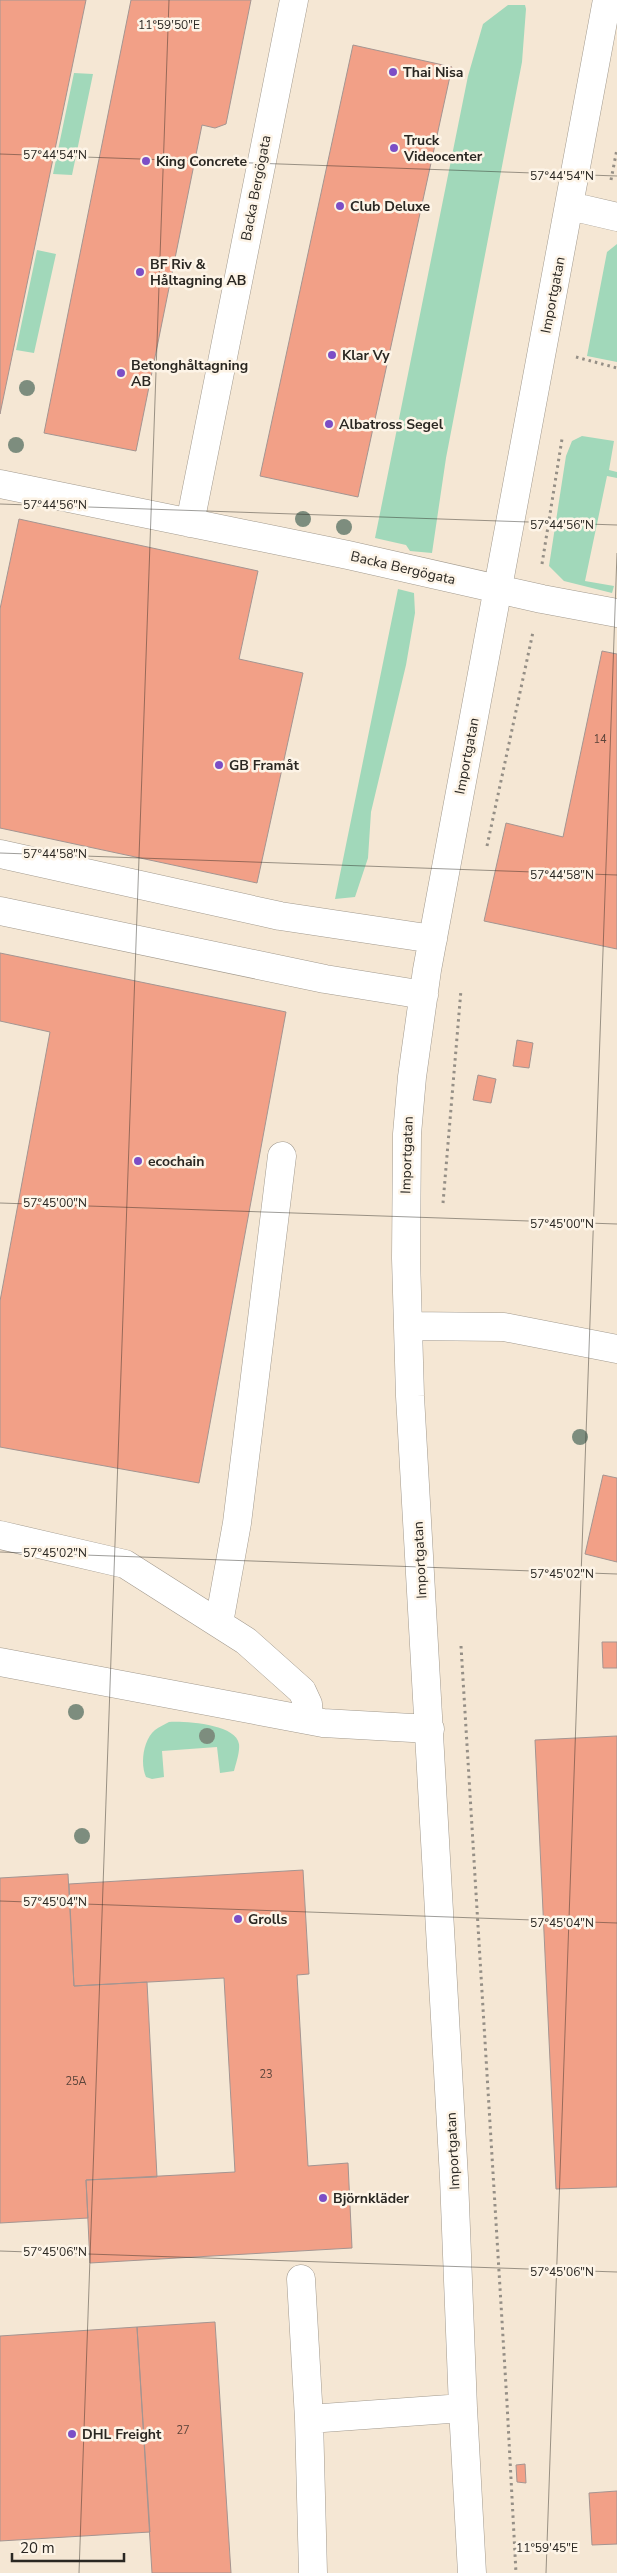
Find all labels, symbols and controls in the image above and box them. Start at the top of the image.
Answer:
text: 11°59'50"E [138,17,200,33]
place label: Thai Nisa [403,63,463,82]
marker: Thai Nisa [387,66,399,78]
place label: Truck Videocenter [403,131,483,166]
street label: Backa Bergögata [236,134,276,242]
marker: Truck Videocenter [388,142,400,154]
text: 57°44'54"N [23,147,87,163]
place label: King Concrete [156,152,247,171]
marker: King Concrete [140,155,152,167]
text: 57°44'54"N [530,168,594,184]
place label: Club Deluxe [350,197,431,216]
marker: Club Deluxe [334,200,346,212]
place label: BF Riv & Håltagning AB [150,255,247,290]
street label: Importgatan [536,255,570,335]
marker: BF Riv & Håltagning AB [134,266,146,278]
place label: Klar Vy [342,346,390,365]
marker: Klar Vy [326,349,338,361]
place label: Betonghåltagning AB [131,356,248,391]
marker: Betonghåltagning AB [115,367,127,379]
place label: Albatross Segel [339,415,444,434]
marker: Albatross Segel [323,418,335,430]
text: 57°44'56"N [23,497,87,513]
text: 57°44'56"N [530,517,594,533]
street label: Backa Bergögata [349,547,457,589]
street label: Importgatan [450,716,484,796]
house number: 14 [593,732,607,747]
place label: GB Framåt [229,756,299,775]
marker: GB Framåt [213,759,225,771]
text: 57°44'58"N [23,846,87,862]
text: 57°44'58"N [530,867,594,883]
street label: Importgatan [396,1116,418,1194]
place label: ecochain [148,1152,204,1171]
marker: ecochain [132,1155,144,1167]
text: 57°45'00"N [23,1195,87,1211]
text: 57°45'00"N [530,1216,594,1232]
street label: Importgatan [408,1521,432,1599]
text: 57°45'02"N [23,1545,87,1561]
text: 57°45'02"N [530,1566,594,1582]
text: 57°45'04"N [23,1894,87,1910]
place label: Grolls [248,1910,288,1929]
marker: Grolls [232,1913,244,1925]
text: 57°45'04"N [530,1915,594,1931]
house number: 23 [259,2067,273,2082]
house number: 25A [65,2074,87,2089]
street label: Importgatan [441,2112,465,2190]
place label: Björnkläder [333,2189,410,2208]
marker: Björnkläder [317,2192,329,2204]
text: 57°45'06"N [23,2244,87,2260]
text: 57°45'06"N [530,2264,594,2280]
house number: 27 [176,2423,190,2438]
place label: DHL Freight [82,2425,162,2444]
marker: DHL Freight [66,2428,78,2440]
scale bar [12,2530,125,2562]
text: 20 m [20,2538,55,2558]
text: 11°59'45"E [516,2540,578,2556]

